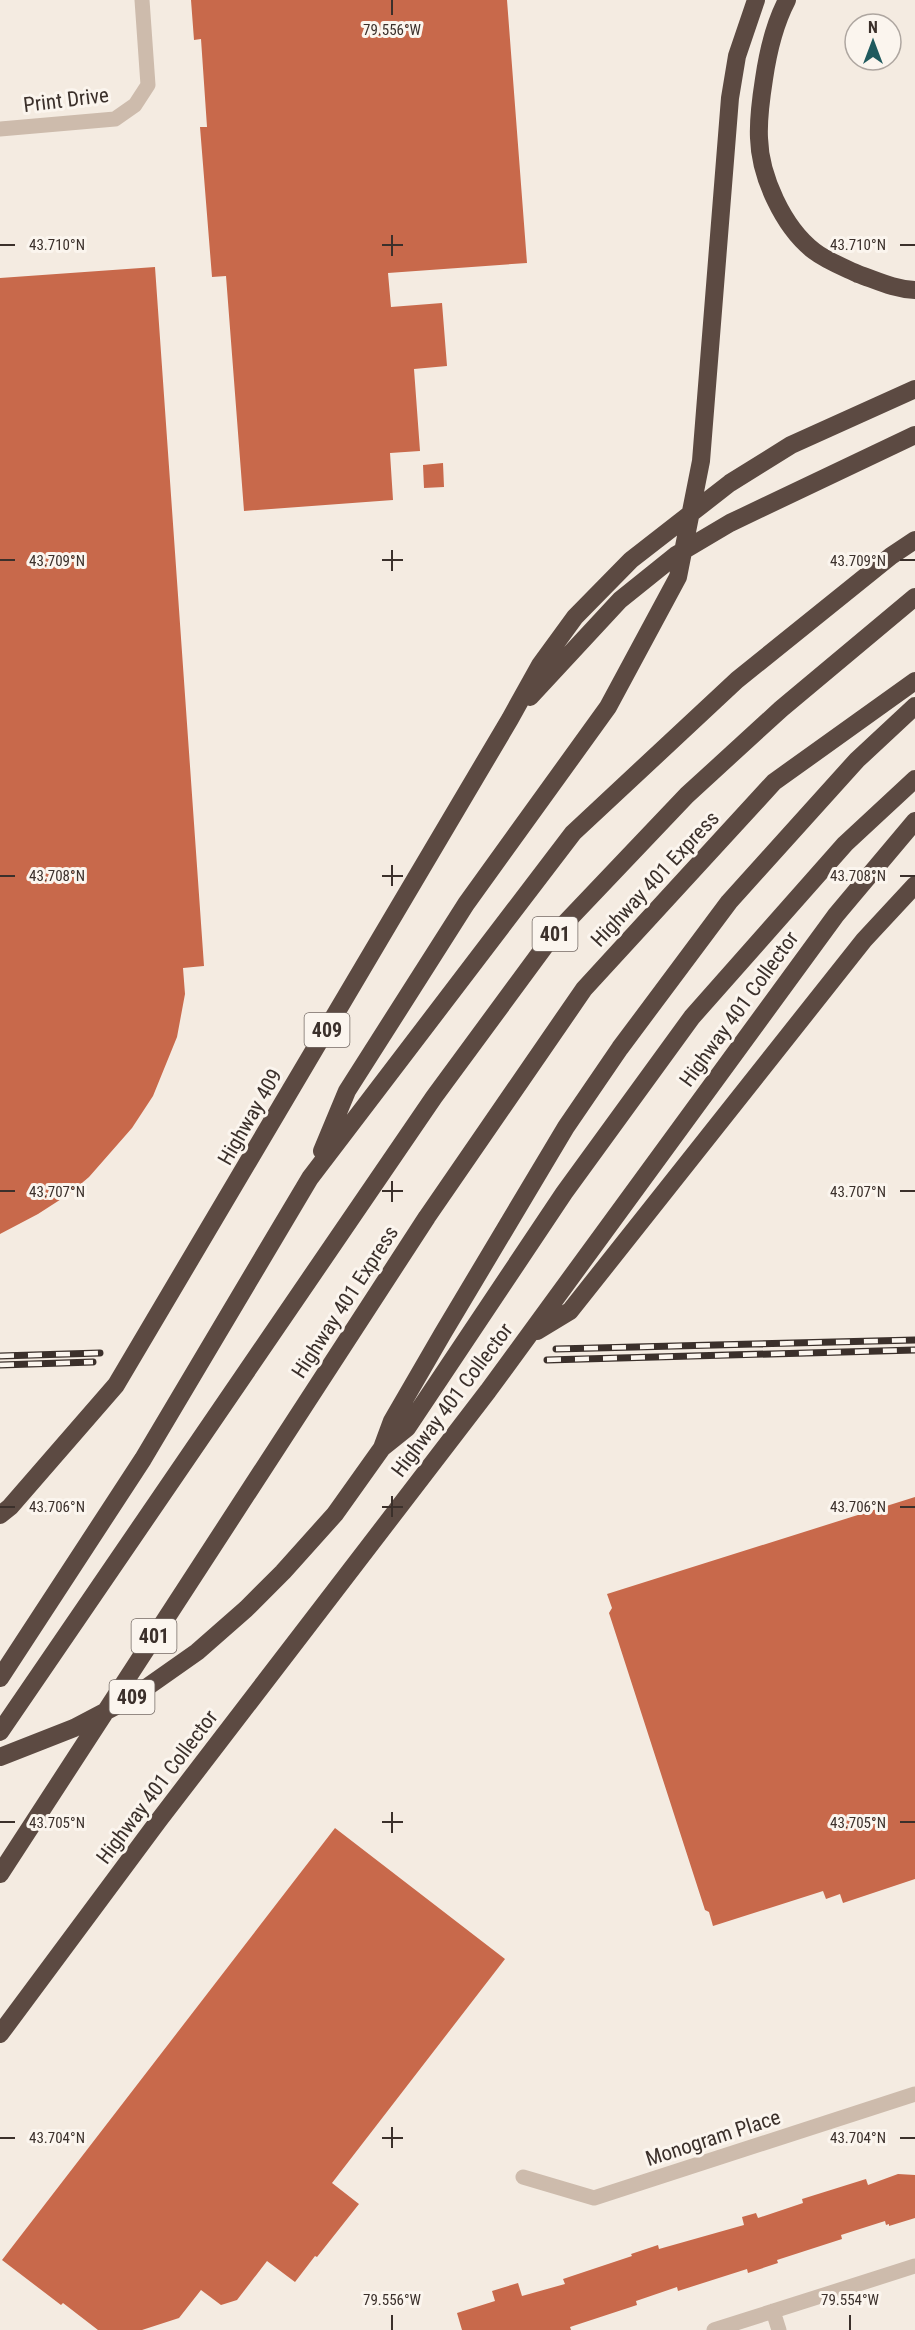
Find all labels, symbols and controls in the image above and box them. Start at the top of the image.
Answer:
north arrow [843,12,903,72]
text: N [868,18,878,37]
text: 79.556°W [363,21,422,39]
street label: Print Drive [22,83,110,117]
text: 43.710°N [29,236,85,254]
text: 43.710°N [830,236,886,254]
text: 43.709°N [29,552,85,570]
text: 43.709°N [830,552,886,570]
street label: Highway 401 Express [586,806,724,952]
text: 43.708°N [29,867,85,885]
text: 43.708°N [830,867,886,885]
road number: 401 [532,917,578,951]
street label: Highway 401 Collector [675,927,803,1091]
road number: 409 [304,1013,350,1047]
street label: Highway 409 [213,1065,287,1169]
text: 43.707°N [29,1183,85,1201]
text: 43.707°N [830,1183,886,1201]
street label: Highway 401 Express [287,1221,403,1383]
street label: Highway 401 Collector [386,1319,518,1481]
text: 43.706°N [29,1498,85,1516]
text: 43.706°N [830,1498,886,1516]
road number: 401 [132,1619,176,1653]
road number: 409 [110,1680,154,1714]
street label: Highway 401 Collector [91,1706,223,1868]
text: 43.705°N [29,1814,85,1832]
text: 43.705°N [830,1814,886,1832]
street label: Monogram Place [643,2105,784,2171]
text: 43.704°N [29,2129,85,2147]
text: 43.704°N [830,2129,886,2147]
text: 79.556°W [363,2291,422,2309]
text: 79.554°W [821,2291,880,2309]

